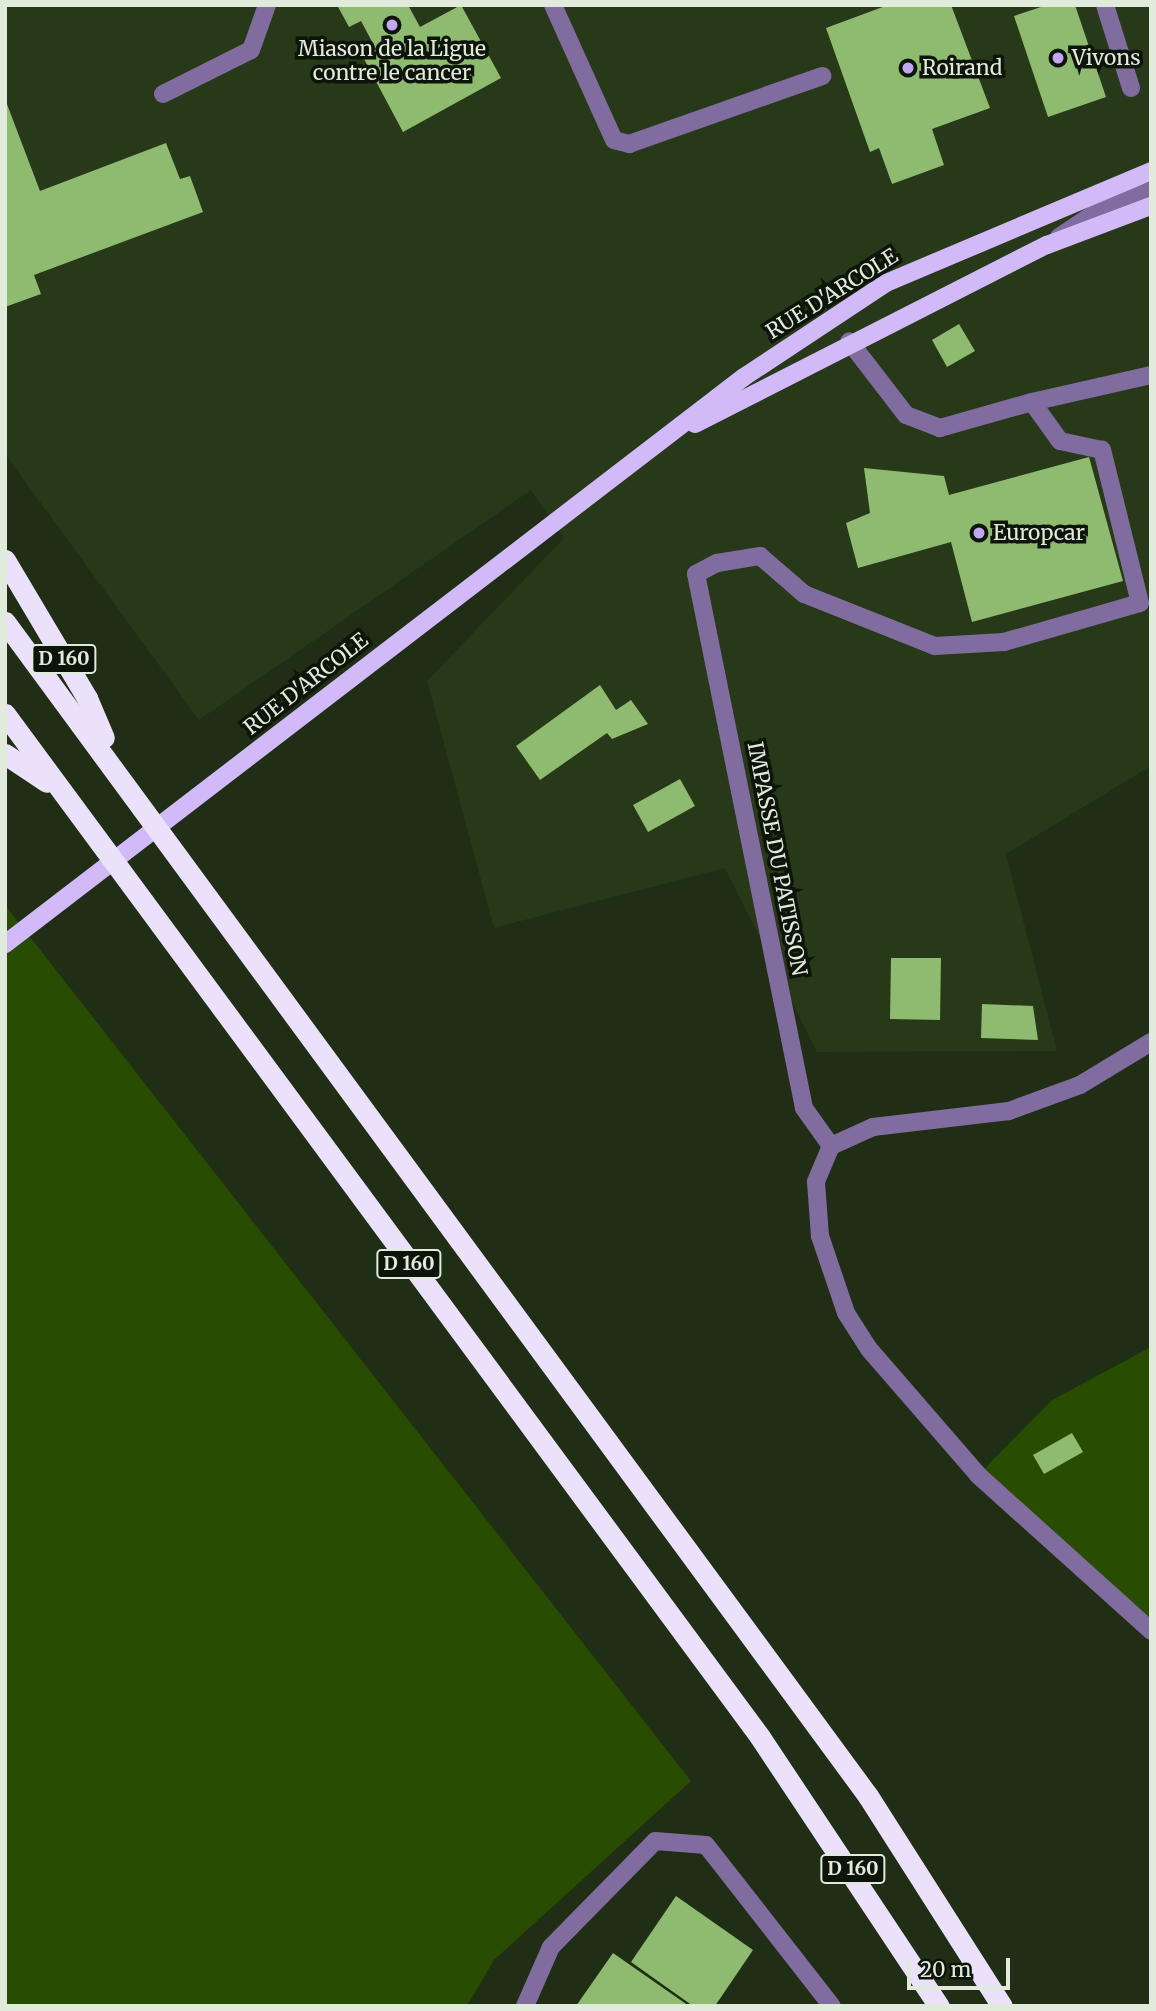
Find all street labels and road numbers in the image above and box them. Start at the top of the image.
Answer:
street label: RUE D'ARCOLE [762,243,902,345]
street label: RUE D'ARCOLE [239,628,373,740]
road number: D 160 [31,644,97,674]
street label: IMPASSE DU PATISSON [742,740,812,978]
road number: D 160 [376,1248,442,1280]
road number: D 160 [820,1854,886,1884]

